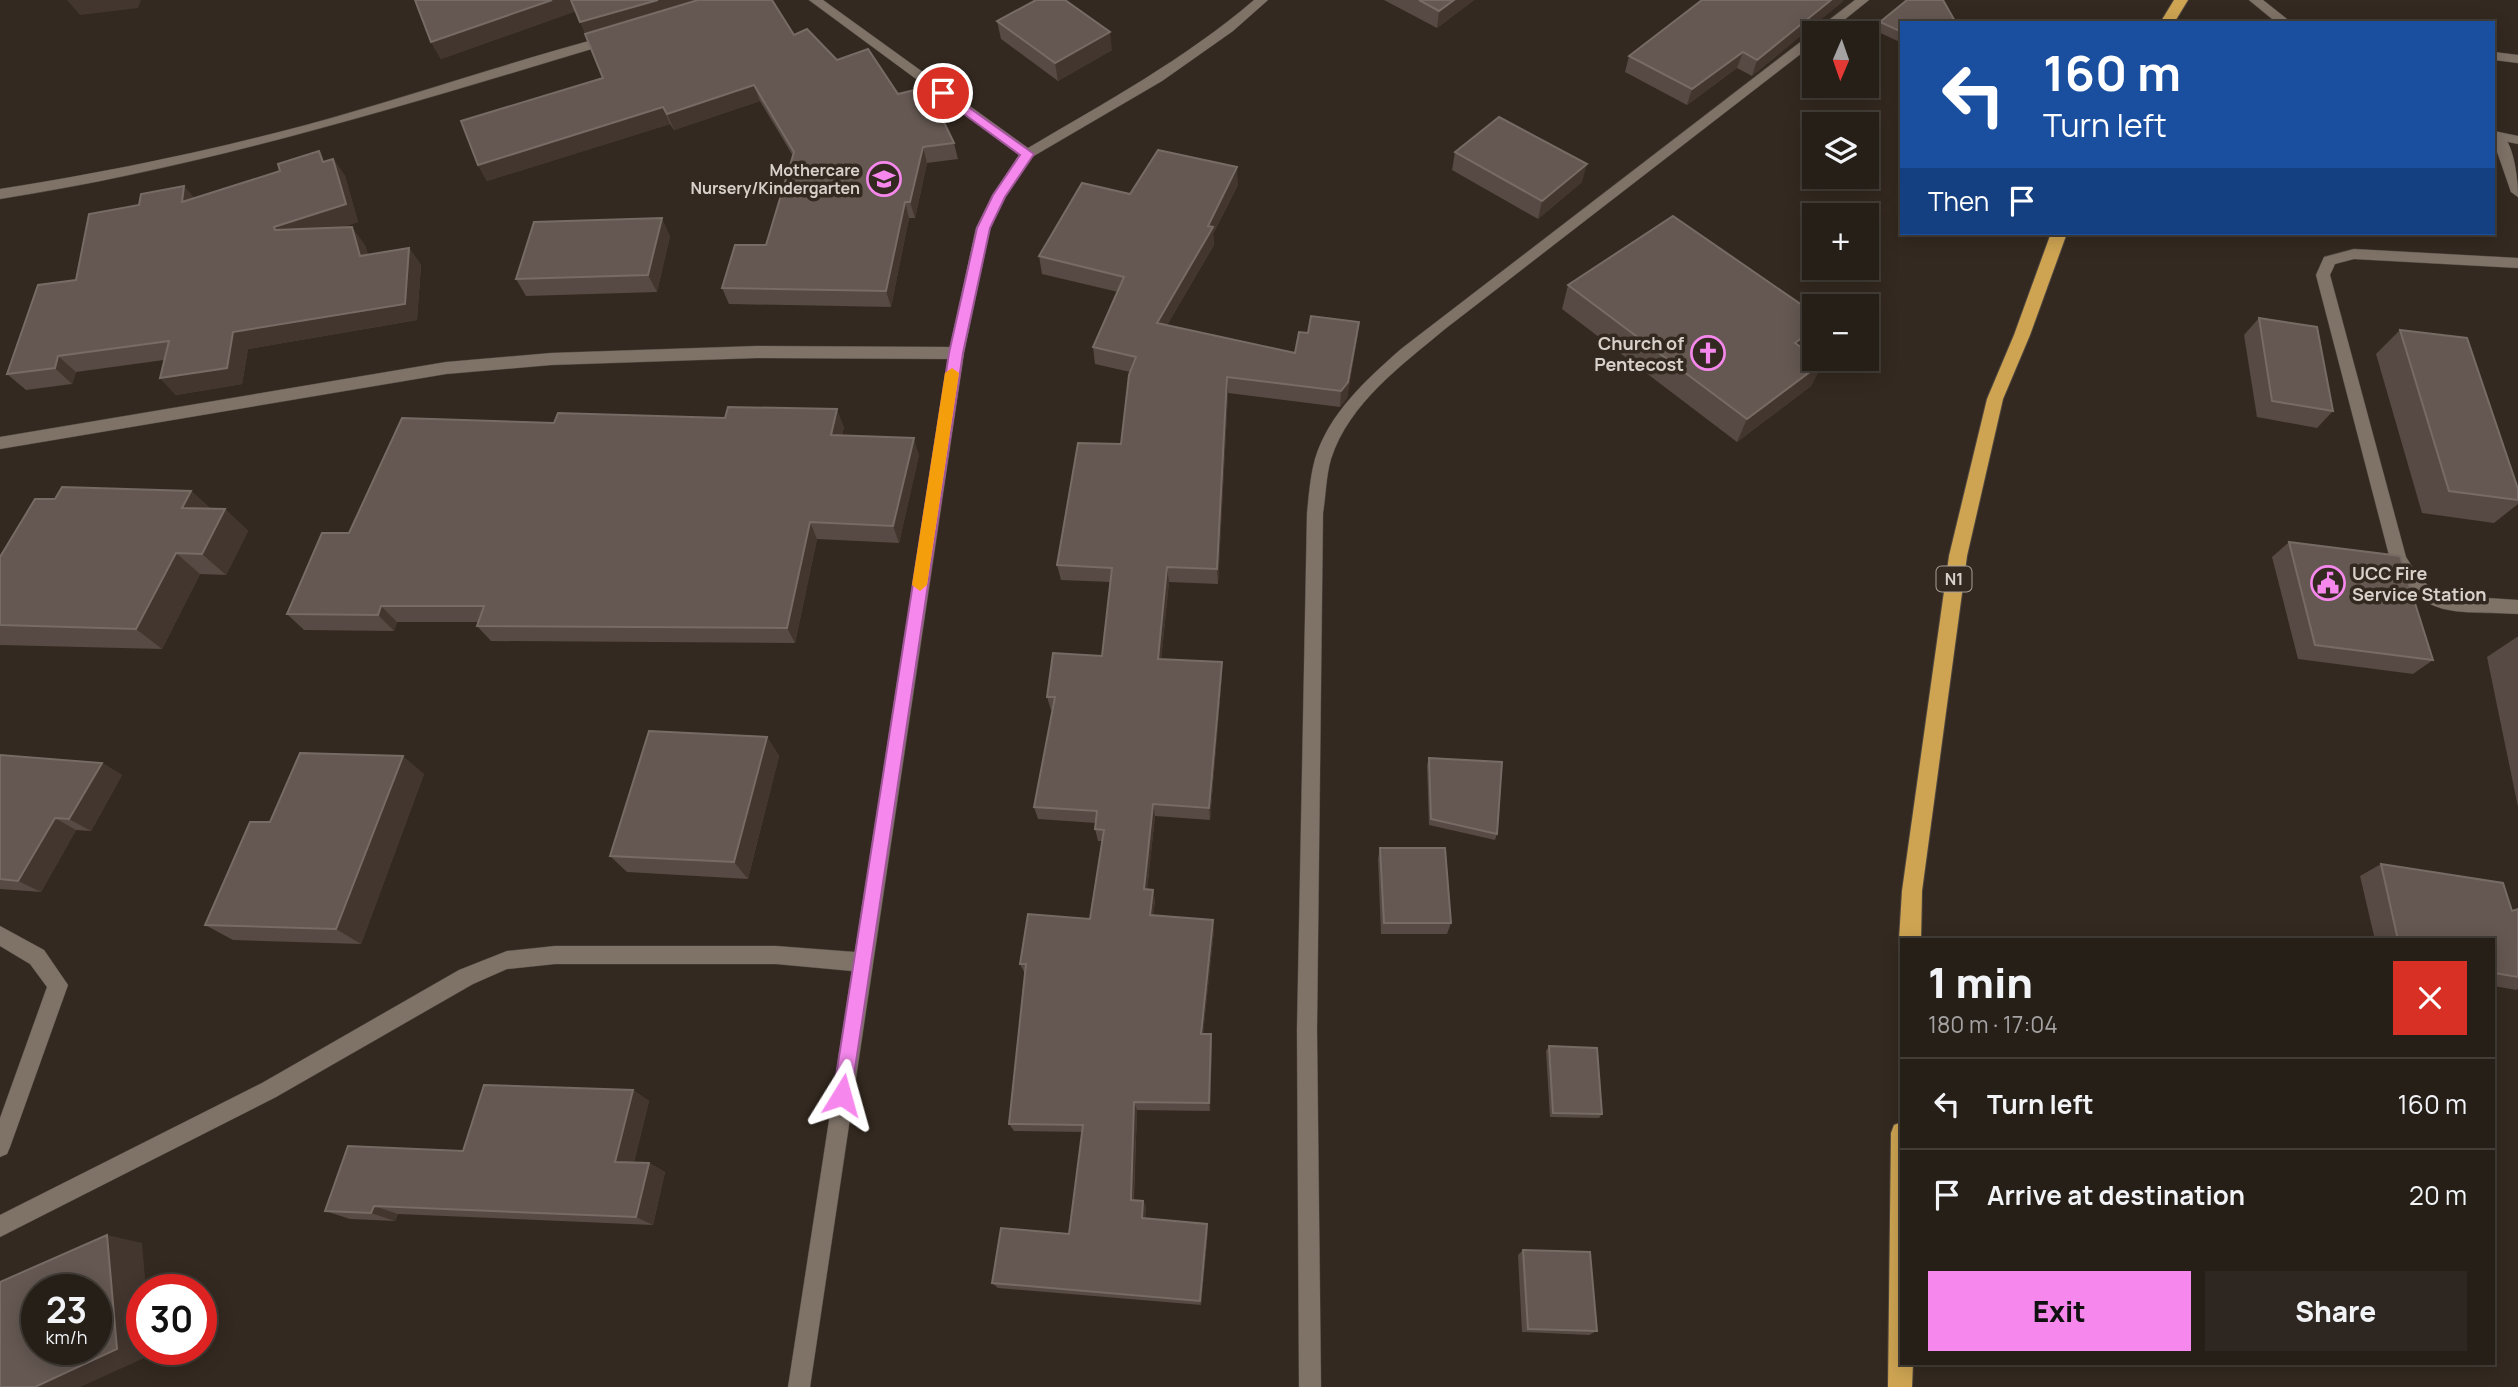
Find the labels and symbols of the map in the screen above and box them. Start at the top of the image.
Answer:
north arrow [1802,21,1880,98]
pin [913,63,973,123]
place label: Mothercare Nursery/Kindergarten [691,159,860,199]
school or university icon: Mothercare Nursery/Kindergarten [865,160,903,198]
place label: Church of Pentecost [1594,331,1684,376]
church icon: Church of Pentecost [1689,334,1727,372]
place label: UCC Fire Service Station [2352,561,2487,606]
public building icon: UCC Fire Service Station [2309,564,2347,602]
road number: N1 [1937,566,1972,592]
position arrow [805,1058,879,1132]
speed limit sign: 30 [126,1274,217,1365]

